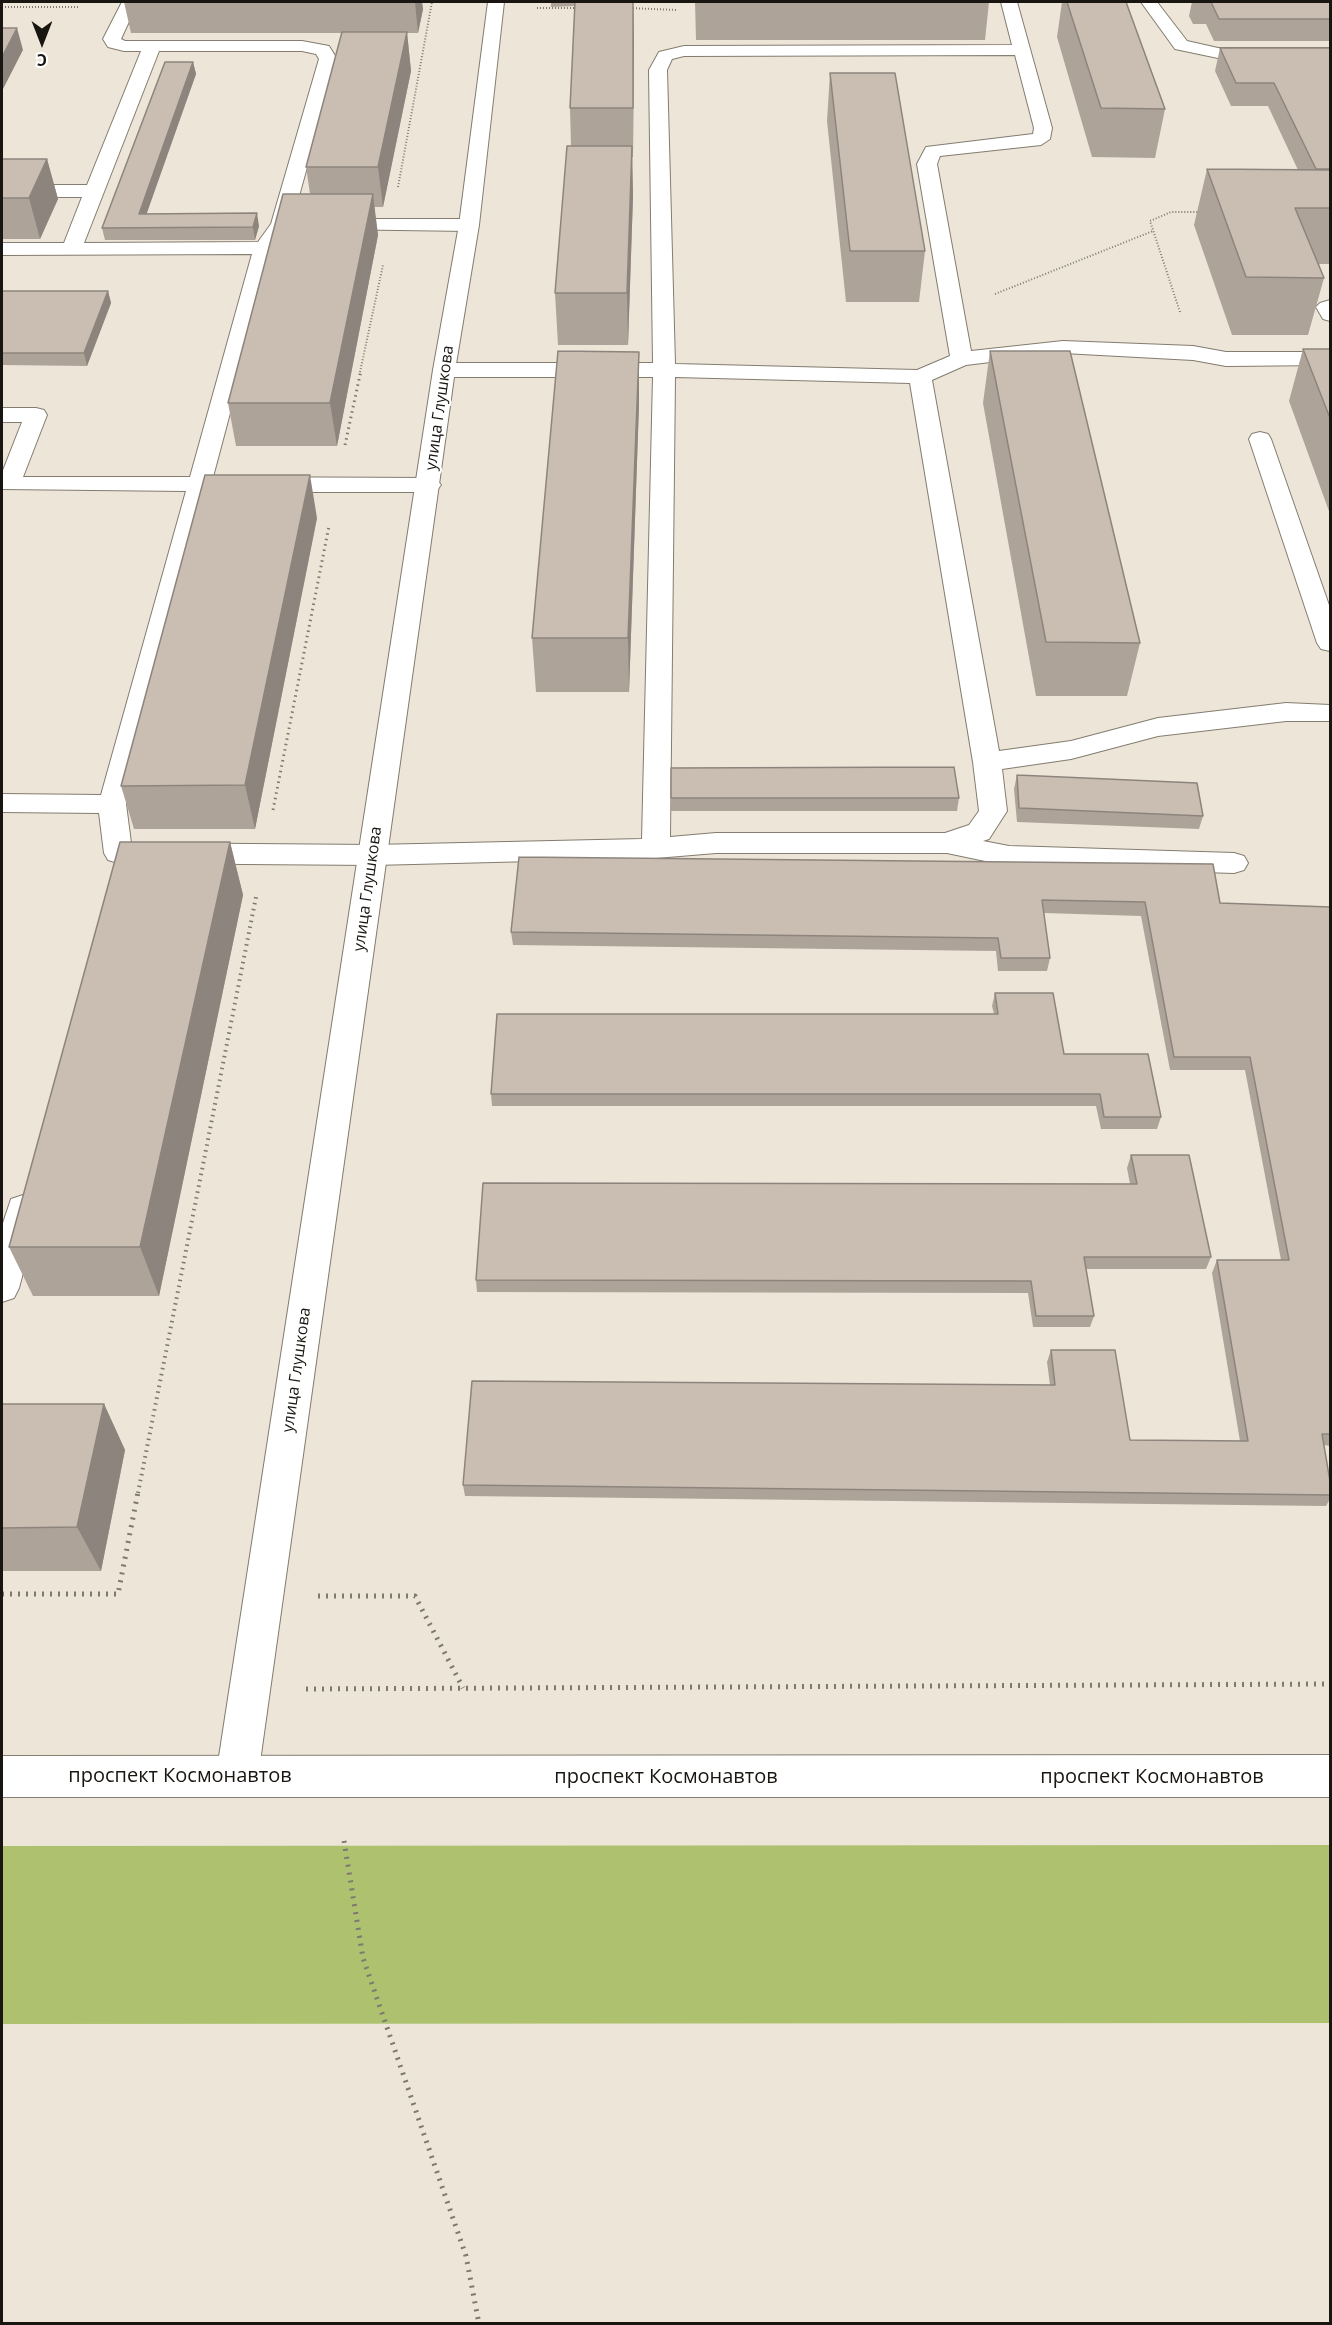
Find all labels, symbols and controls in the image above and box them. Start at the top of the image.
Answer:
north arrow [12,12,72,72]
text: С [37,49,47,71]
street label: улица Глушкова [422,344,458,472]
street label: улица Глушкова [350,825,386,953]
street label: улица Глушкова [279,1306,315,1434]
street label: проспект Космонавтов [68,1764,292,1788]
street label: проспект Космонавтов [554,1765,778,1789]
street label: проспект Космонавтов [1040,1765,1264,1789]

